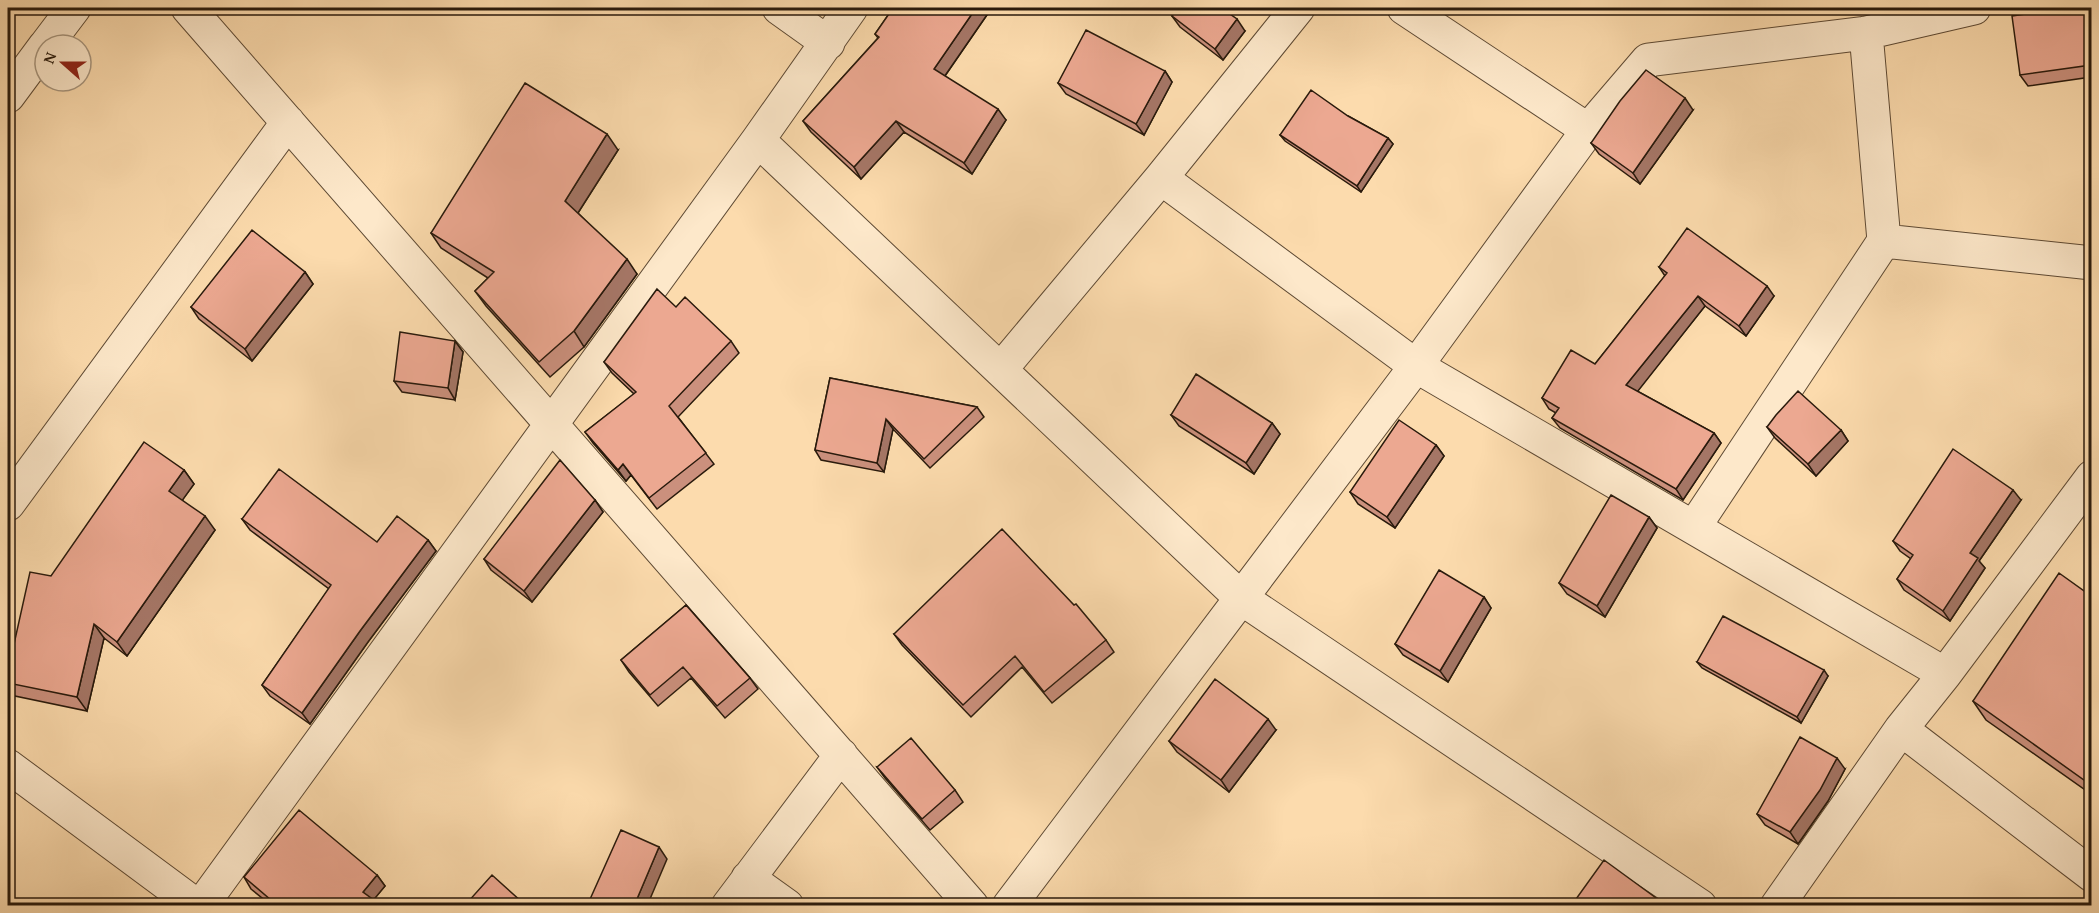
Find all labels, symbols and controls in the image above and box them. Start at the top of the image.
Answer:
north arrow [33,33,93,93]
text: N [36,48,62,67]

